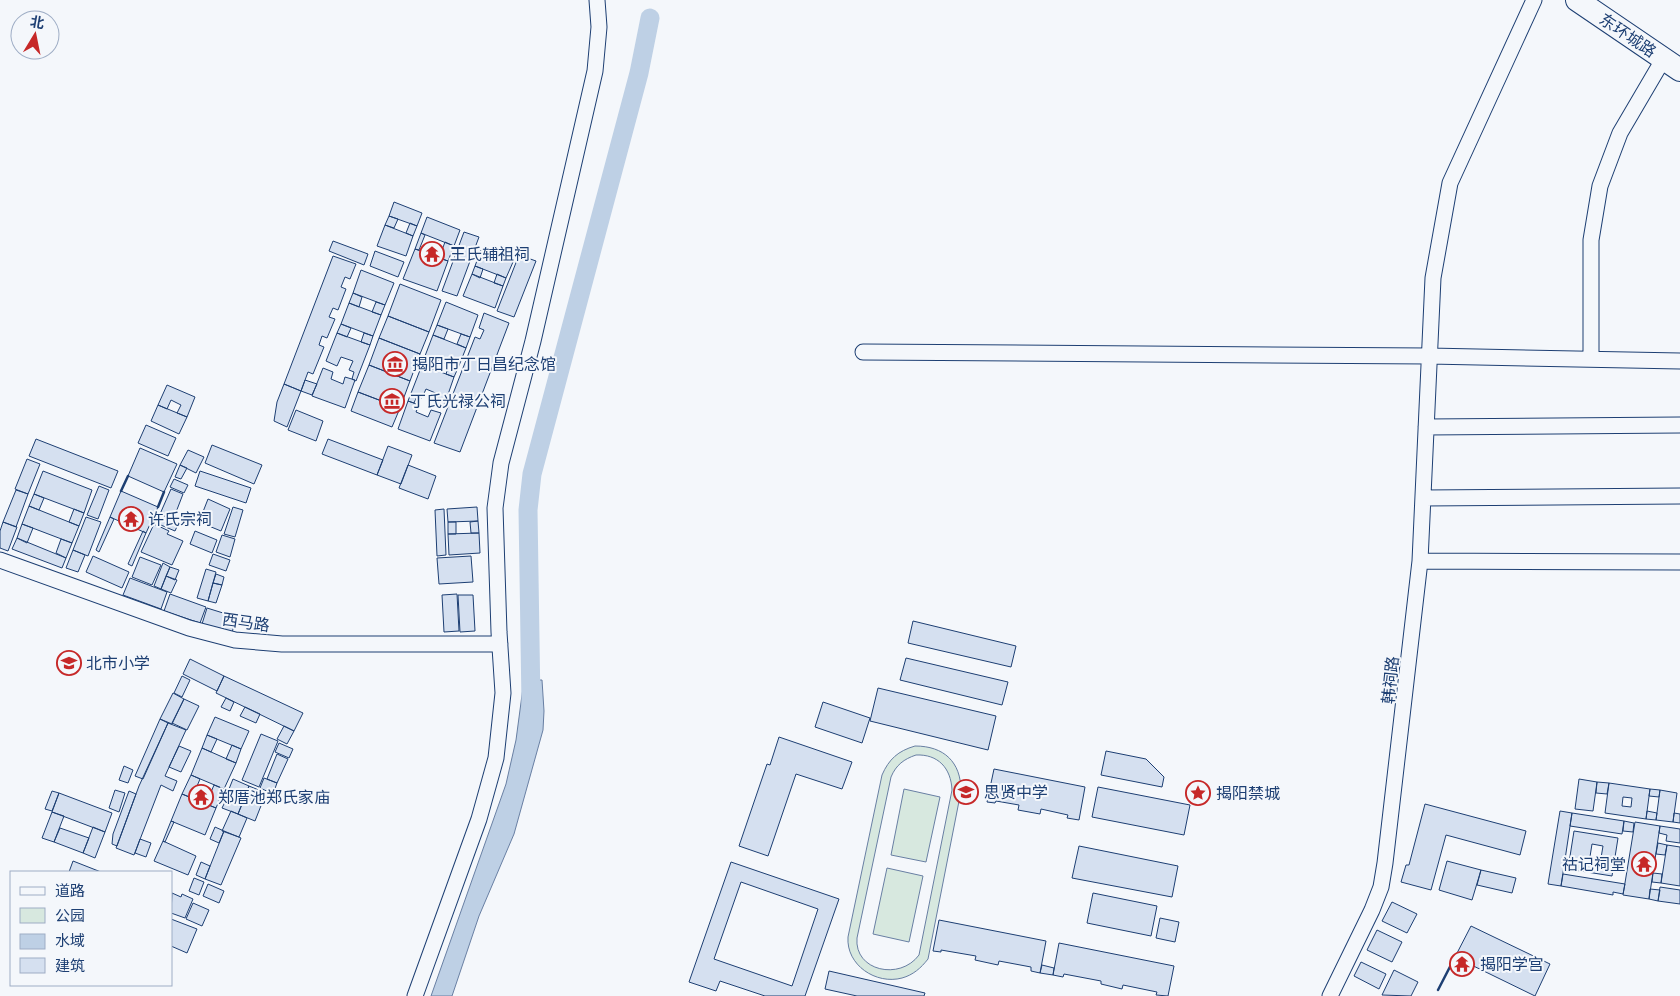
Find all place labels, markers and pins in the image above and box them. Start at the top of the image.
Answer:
temple icon: 王氏辅祖祠 [419,241,445,267]
place label: 王氏辅祖祠 [450,244,530,264]
museum icon: 揭阳市丁日昌纪念馆 [382,351,408,377]
place label: 揭阳市丁日昌纪念馆 [412,354,556,374]
museum icon: 丁氏光禄公祠 [379,388,405,414]
place label: 丁氏光禄公祠 [410,391,506,411]
temple icon: 许氏宗祠 [118,506,144,532]
place label: 许氏宗祠 [148,509,212,529]
school or university icon: 北市小学 [56,650,82,676]
place label: 北市小学 [86,653,150,673]
school or university icon: 思贤中学 [953,779,979,805]
place icon: 揭阳禁城 [1185,780,1211,806]
place label: 思贤中学 [984,782,1048,802]
place label: 揭阳禁城 [1216,783,1280,803]
temple icon: 郑厝池郑氏家庙 [188,784,214,810]
place label: 郑厝池郑氏家庙 [218,787,330,807]
temple icon: 祜记祠堂 [1631,851,1657,877]
place label: 祜记祠堂 [1562,854,1626,874]
temple icon: 揭阳学宫 [1449,951,1475,977]
place label: 揭阳学宫 [1480,954,1544,974]

